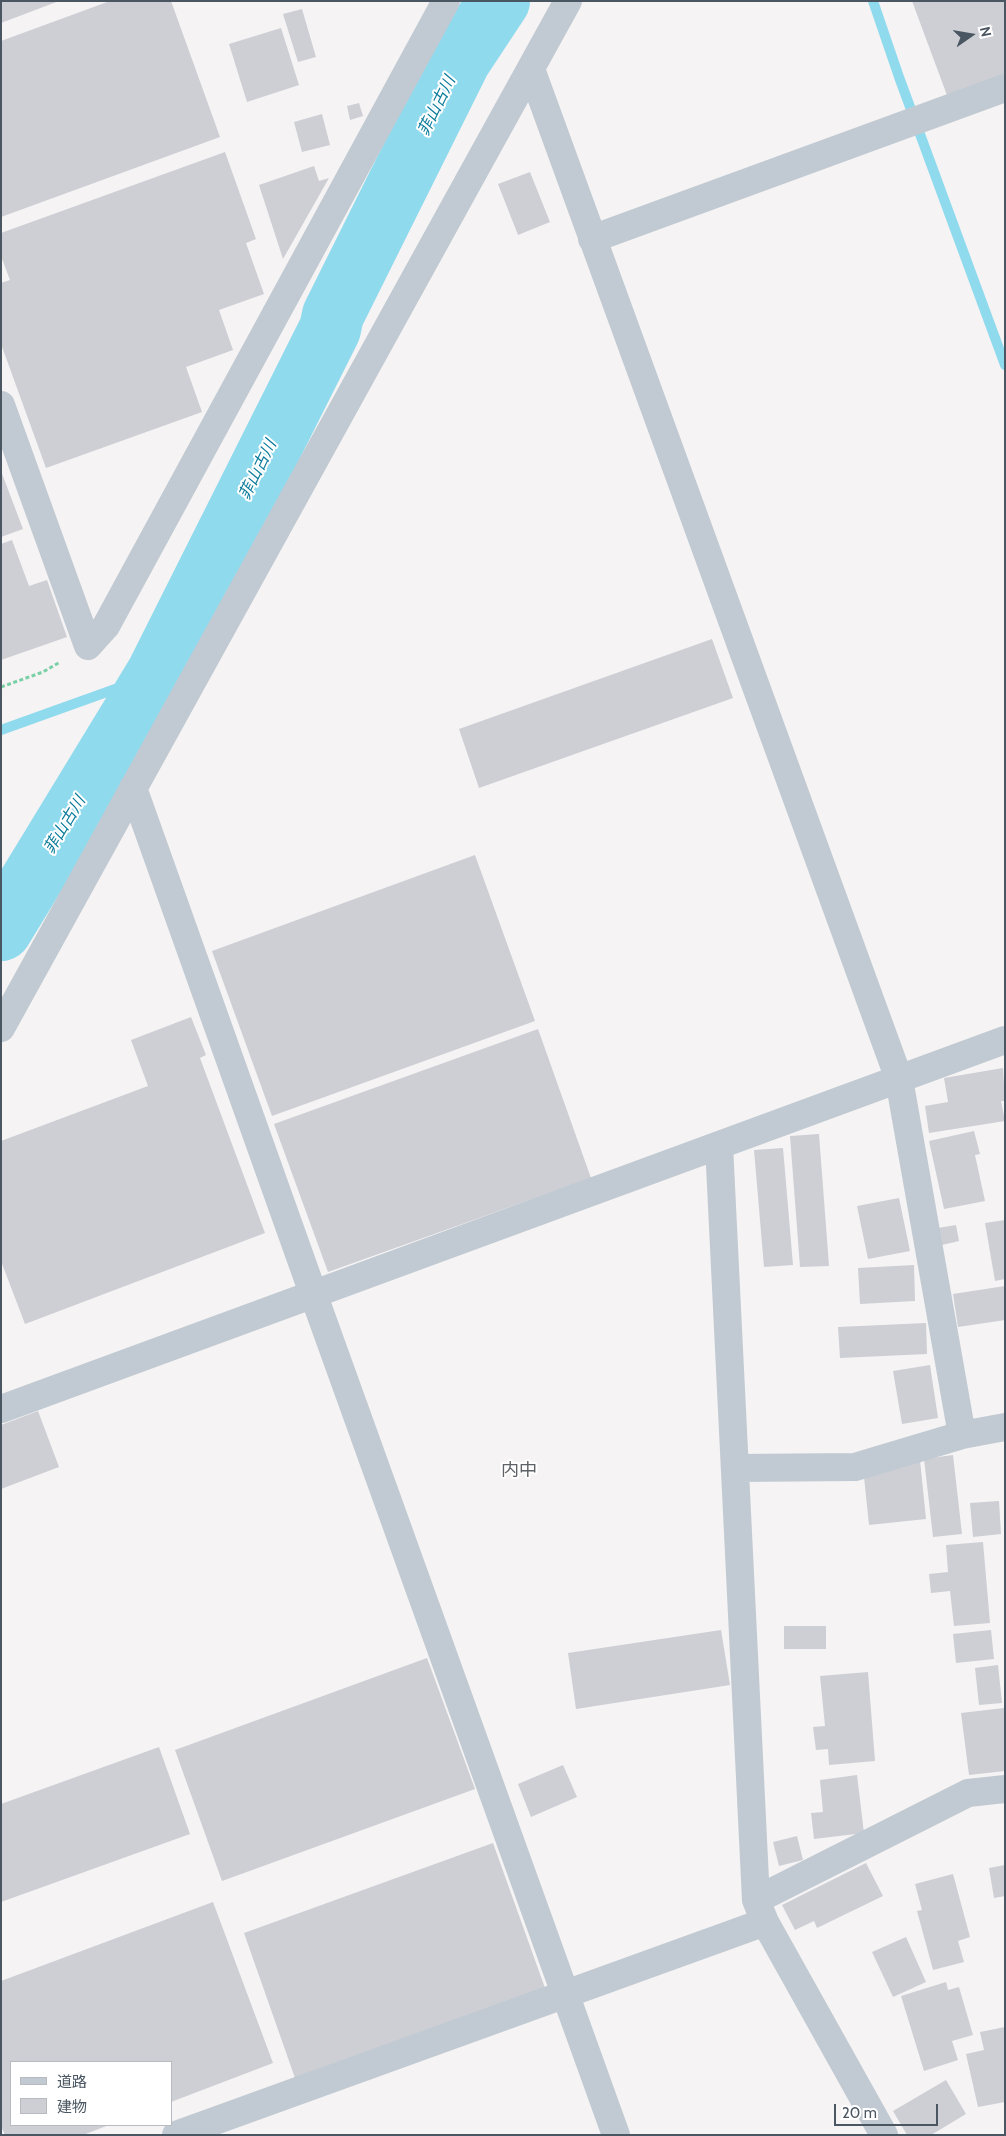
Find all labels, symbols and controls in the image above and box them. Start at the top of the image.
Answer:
north arrow [946,10,996,60]
text: N [976,25,995,38]
water label: 菲山古川 [414,73,460,139]
water label: 菲山古川 [235,437,281,503]
water label: 菲山古川 [40,793,90,857]
district label: 内中 [501,1460,537,1482]
legend [10,2061,172,2126]
text: 道路 [57,2073,87,2091]
scale bar [836,2094,940,2126]
text: 建物 [57,2098,87,2116]
text: 20 m [842,2104,877,2122]

